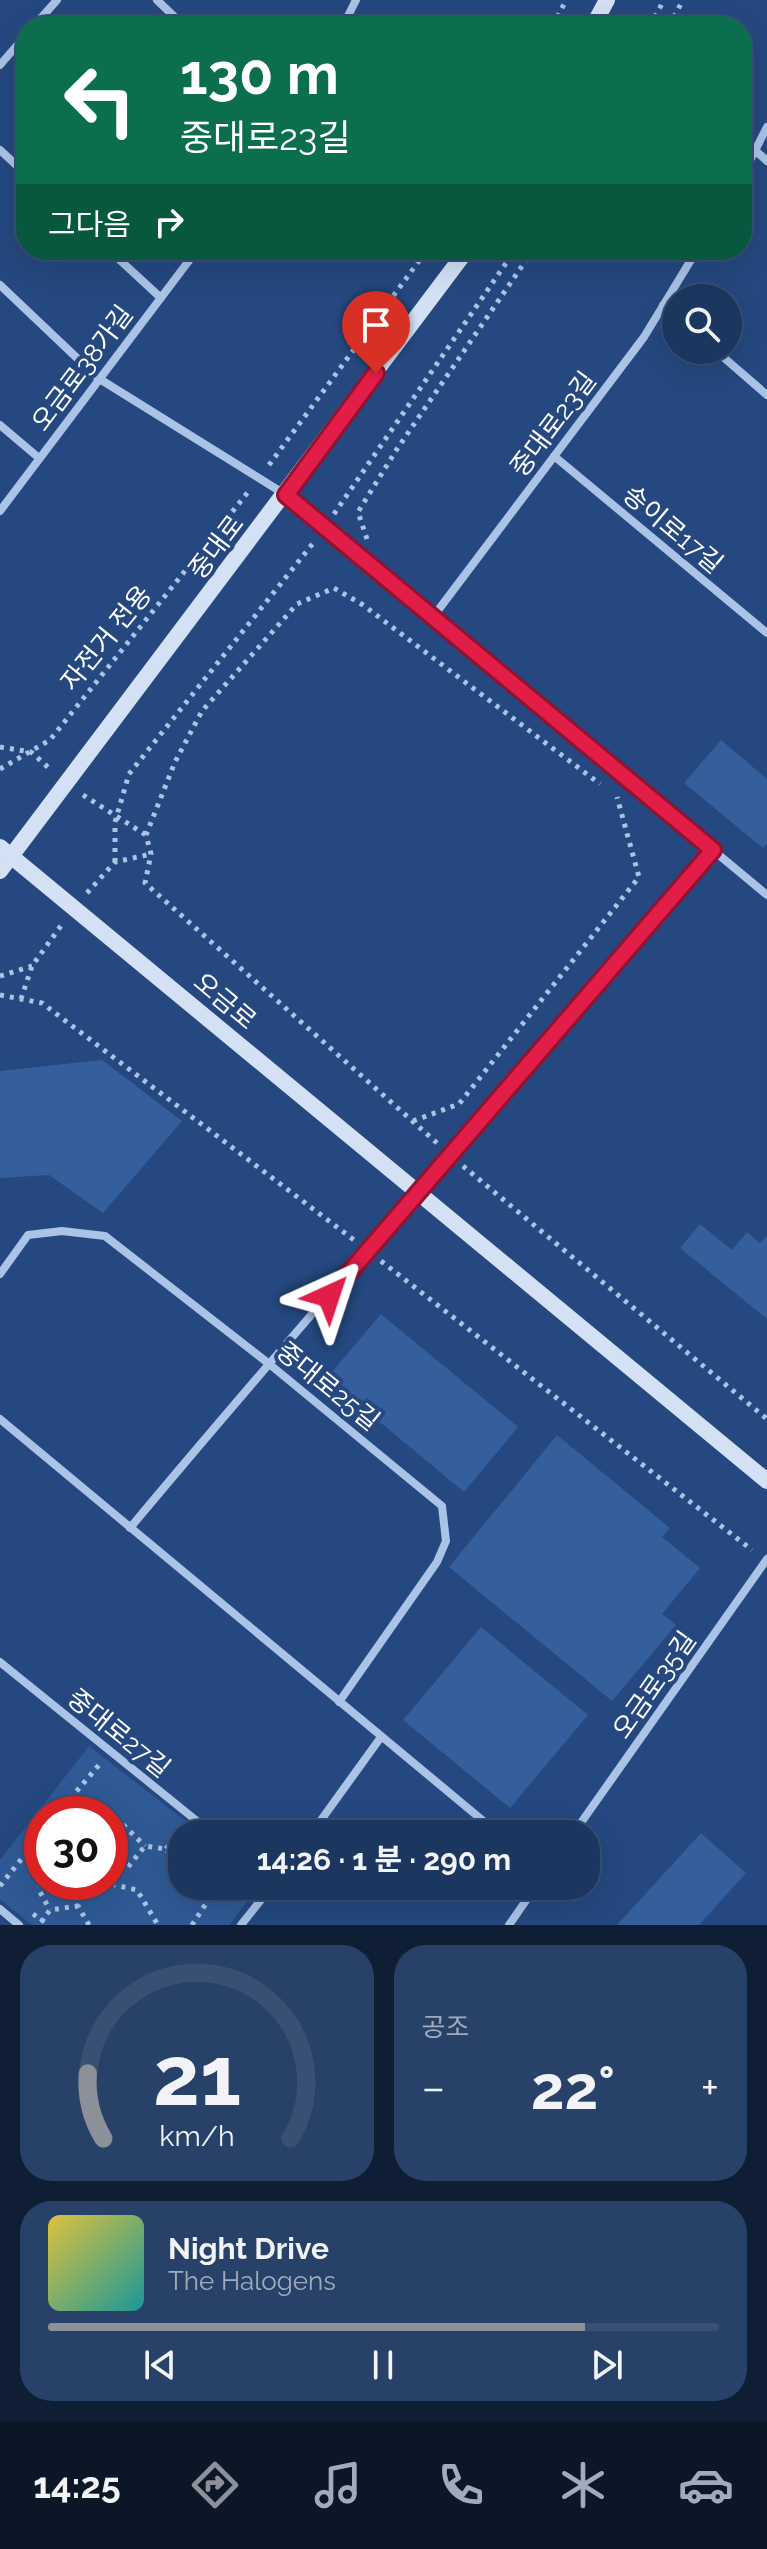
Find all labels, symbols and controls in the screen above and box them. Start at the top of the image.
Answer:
text: 130 m [180,41,339,107]
icon: left [48,48,152,152]
text: 중대로23길 [180,116,350,158]
icon: right [147,200,191,244]
text: 그다음 [48,207,131,242]
map controls [662,284,742,364]
button: search [662,284,742,364]
pin [342,291,410,373]
street label: 오금로38가길 [25,300,139,436]
icon: arrive [354,303,398,347]
street label: 중대로23길 [504,366,602,482]
street label: 송이로17길 [617,479,729,579]
street label: 중대로 [182,509,250,585]
street label: 자전거 전용 [55,580,157,696]
street label: 오금로 [188,966,262,1036]
position arrow [287,1254,371,1338]
street label: 중대로25길 [271,1336,385,1436]
street label: 오금로35길 [606,1626,702,1744]
street label: 중대로27길 [62,1683,176,1783]
speed limit sign: 30 [24,1796,128,1900]
text: 14:26 · 1 분 · 290 m [257,1842,511,1877]
text: 공조 [422,2012,469,2042]
text: 21 [153,2027,241,2124]
text: 22° [531,2053,615,2123]
text: − [422,2062,445,2113]
text: + [701,2062,719,2113]
text: km/h [159,2119,234,2153]
text: Night Drive [168,2231,329,2266]
text: The Halogens [168,2266,336,2296]
icon: previous [138,2343,182,2387]
icon: pause [361,2343,405,2387]
icon: next [585,2343,629,2387]
icon: directions [187,2457,243,2513]
icon: music [310,2457,366,2513]
icon: phone [433,2457,489,2513]
icon: climate [555,2457,611,2513]
icon: car [678,2457,734,2513]
text: 14:25 [33,2464,121,2506]

